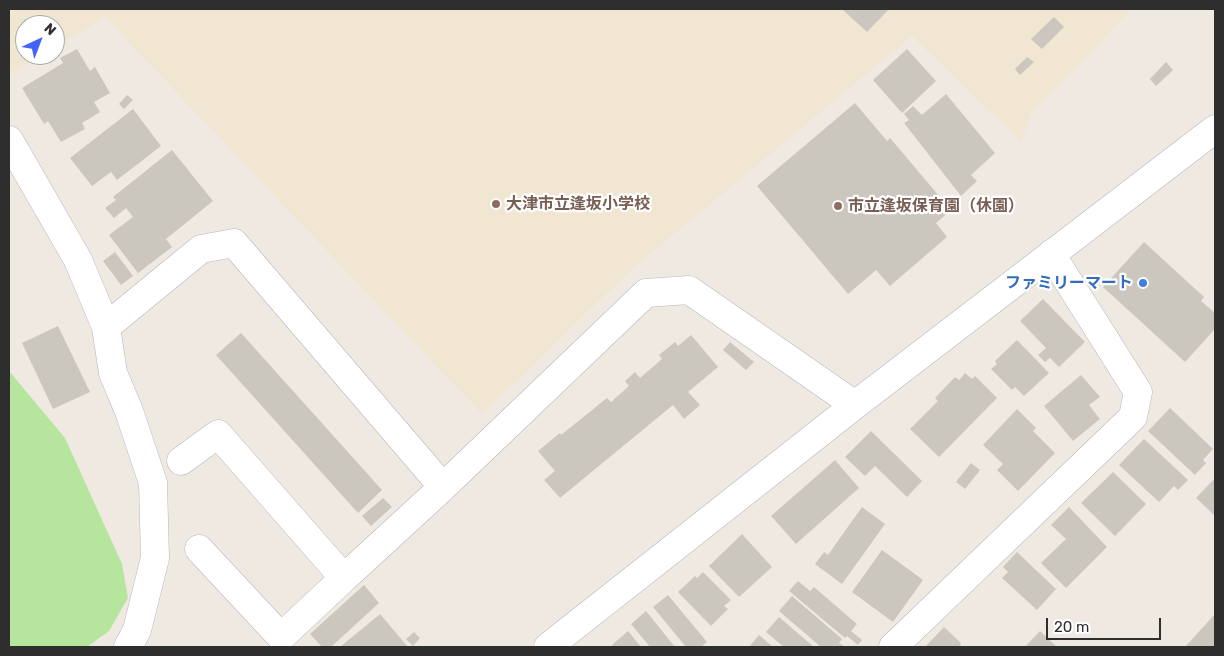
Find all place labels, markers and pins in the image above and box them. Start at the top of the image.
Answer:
place label: 大津市立逢坂小学校 [506,194,650,214]
place label: 市立逢坂保育園（休園） [848,196,1024,216]
marker: 大津市立逢坂小学校 [490,198,502,210]
marker: 市立逢坂保育園（休園） [832,200,844,212]
place label: ファミリーマート [1005,273,1133,293]
marker: ファミリーマート [1137,277,1149,289]

